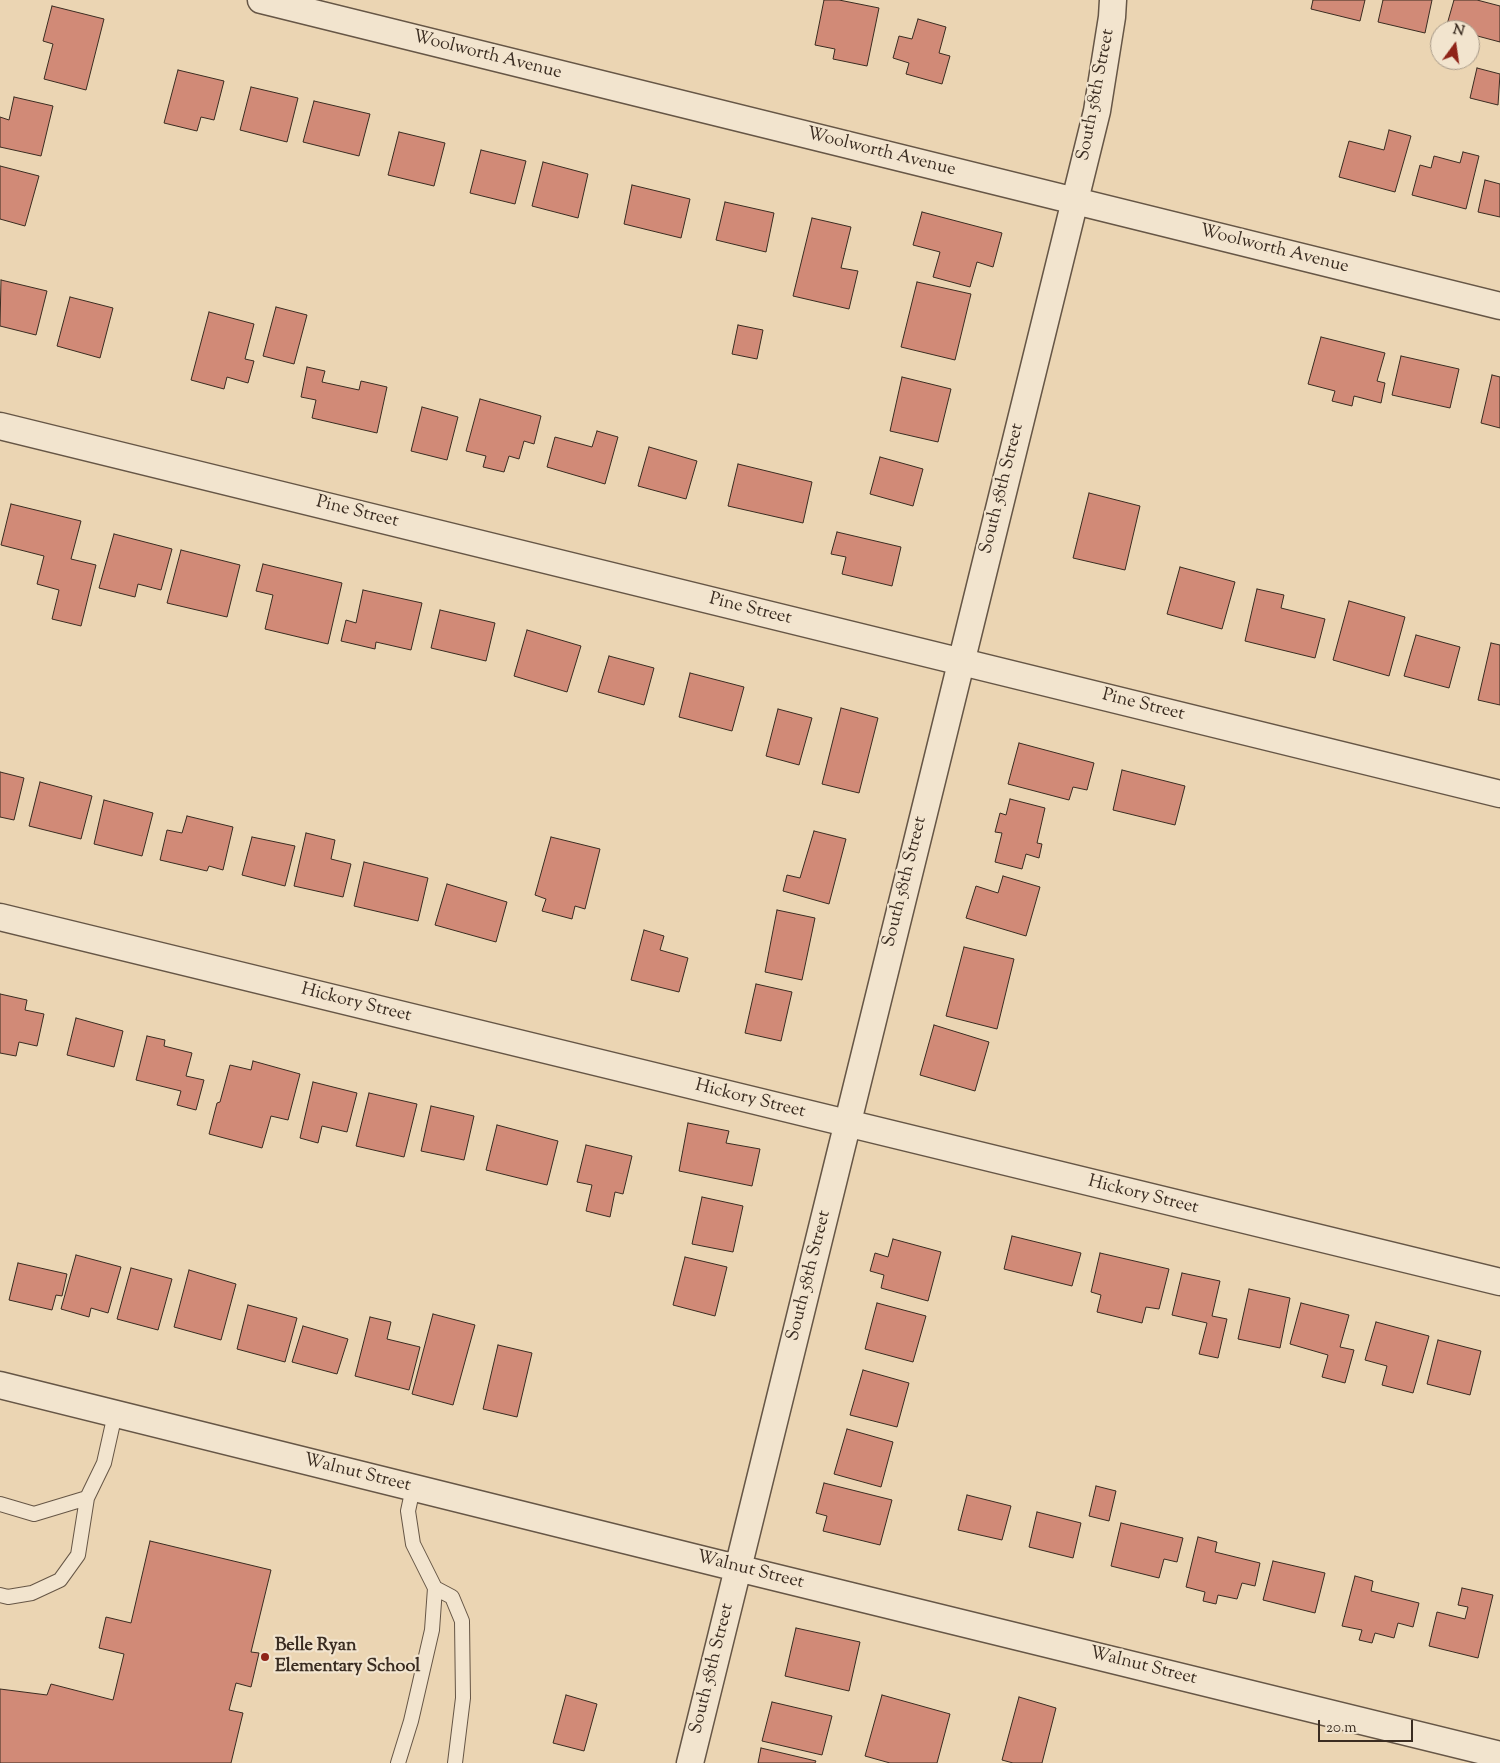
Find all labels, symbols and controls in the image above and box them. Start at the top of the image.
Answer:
north arrow [1430,20,1480,70]
text: N [1451,20,1466,42]
street label: Woolworth Avenue [410,27,564,85]
street label: South 58th Street [1074,27,1120,163]
street label: Woolworth Avenue [804,124,958,182]
street label: Woolworth Avenue [1197,221,1351,279]
street label: South 58th Street [976,422,1030,556]
street label: Pine Street [314,492,400,534]
street label: Pine Street [707,589,793,631]
street label: Pine Street [1100,685,1186,727]
street label: South 58th Street [879,815,933,949]
street label: Hickory Street [299,980,413,1028]
street label: Hickory Street [693,1076,807,1124]
street label: Hickory Street [1086,1172,1200,1220]
street label: South 58th Street [783,1209,837,1343]
street label: Walnut Street [301,1450,413,1498]
street label: Walnut Street [694,1547,806,1595]
street label: South 58th Street [686,1602,740,1736]
place label: Belle Ryan Elementary School [275,1636,420,1678]
street label: Walnut Street [1087,1643,1199,1691]
marker: Belle Ryan Elementary School [259,1651,271,1663]
scale bar [1320,1710,1415,1742]
text: 20 m [1326,1718,1357,1739]

